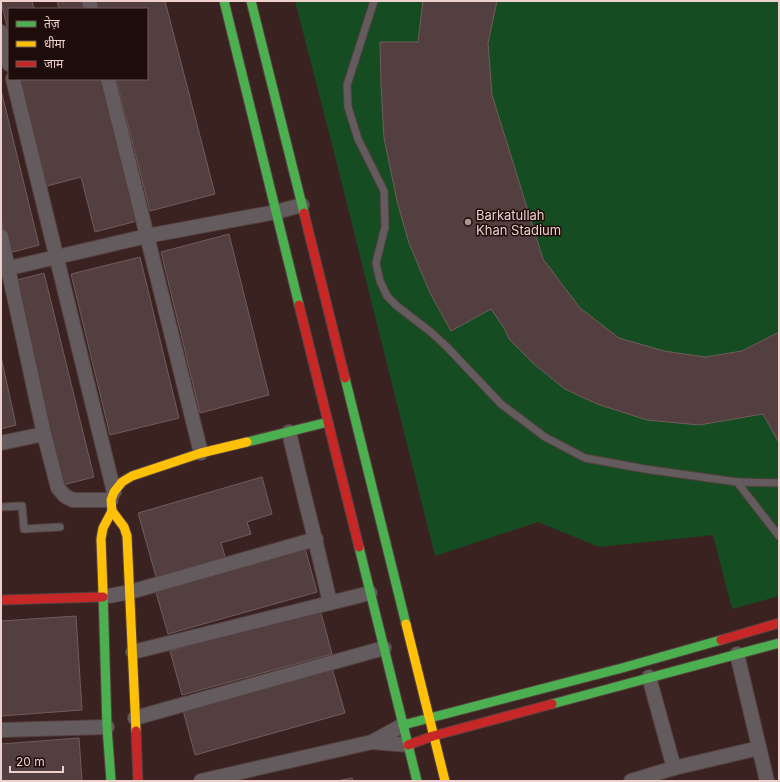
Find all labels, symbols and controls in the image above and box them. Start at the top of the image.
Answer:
legend [8,8,148,80]
text: तेज़ [44,16,61,31]
text: धीमा [44,36,66,51]
text: जाम [44,56,64,71]
place label: Barkatullah Khan Stadium [476,207,561,238]
marker: Barkatullah Khan Stadium [463,217,473,227]
scale bar [10,748,63,774]
text: 20 m [16,754,45,769]

